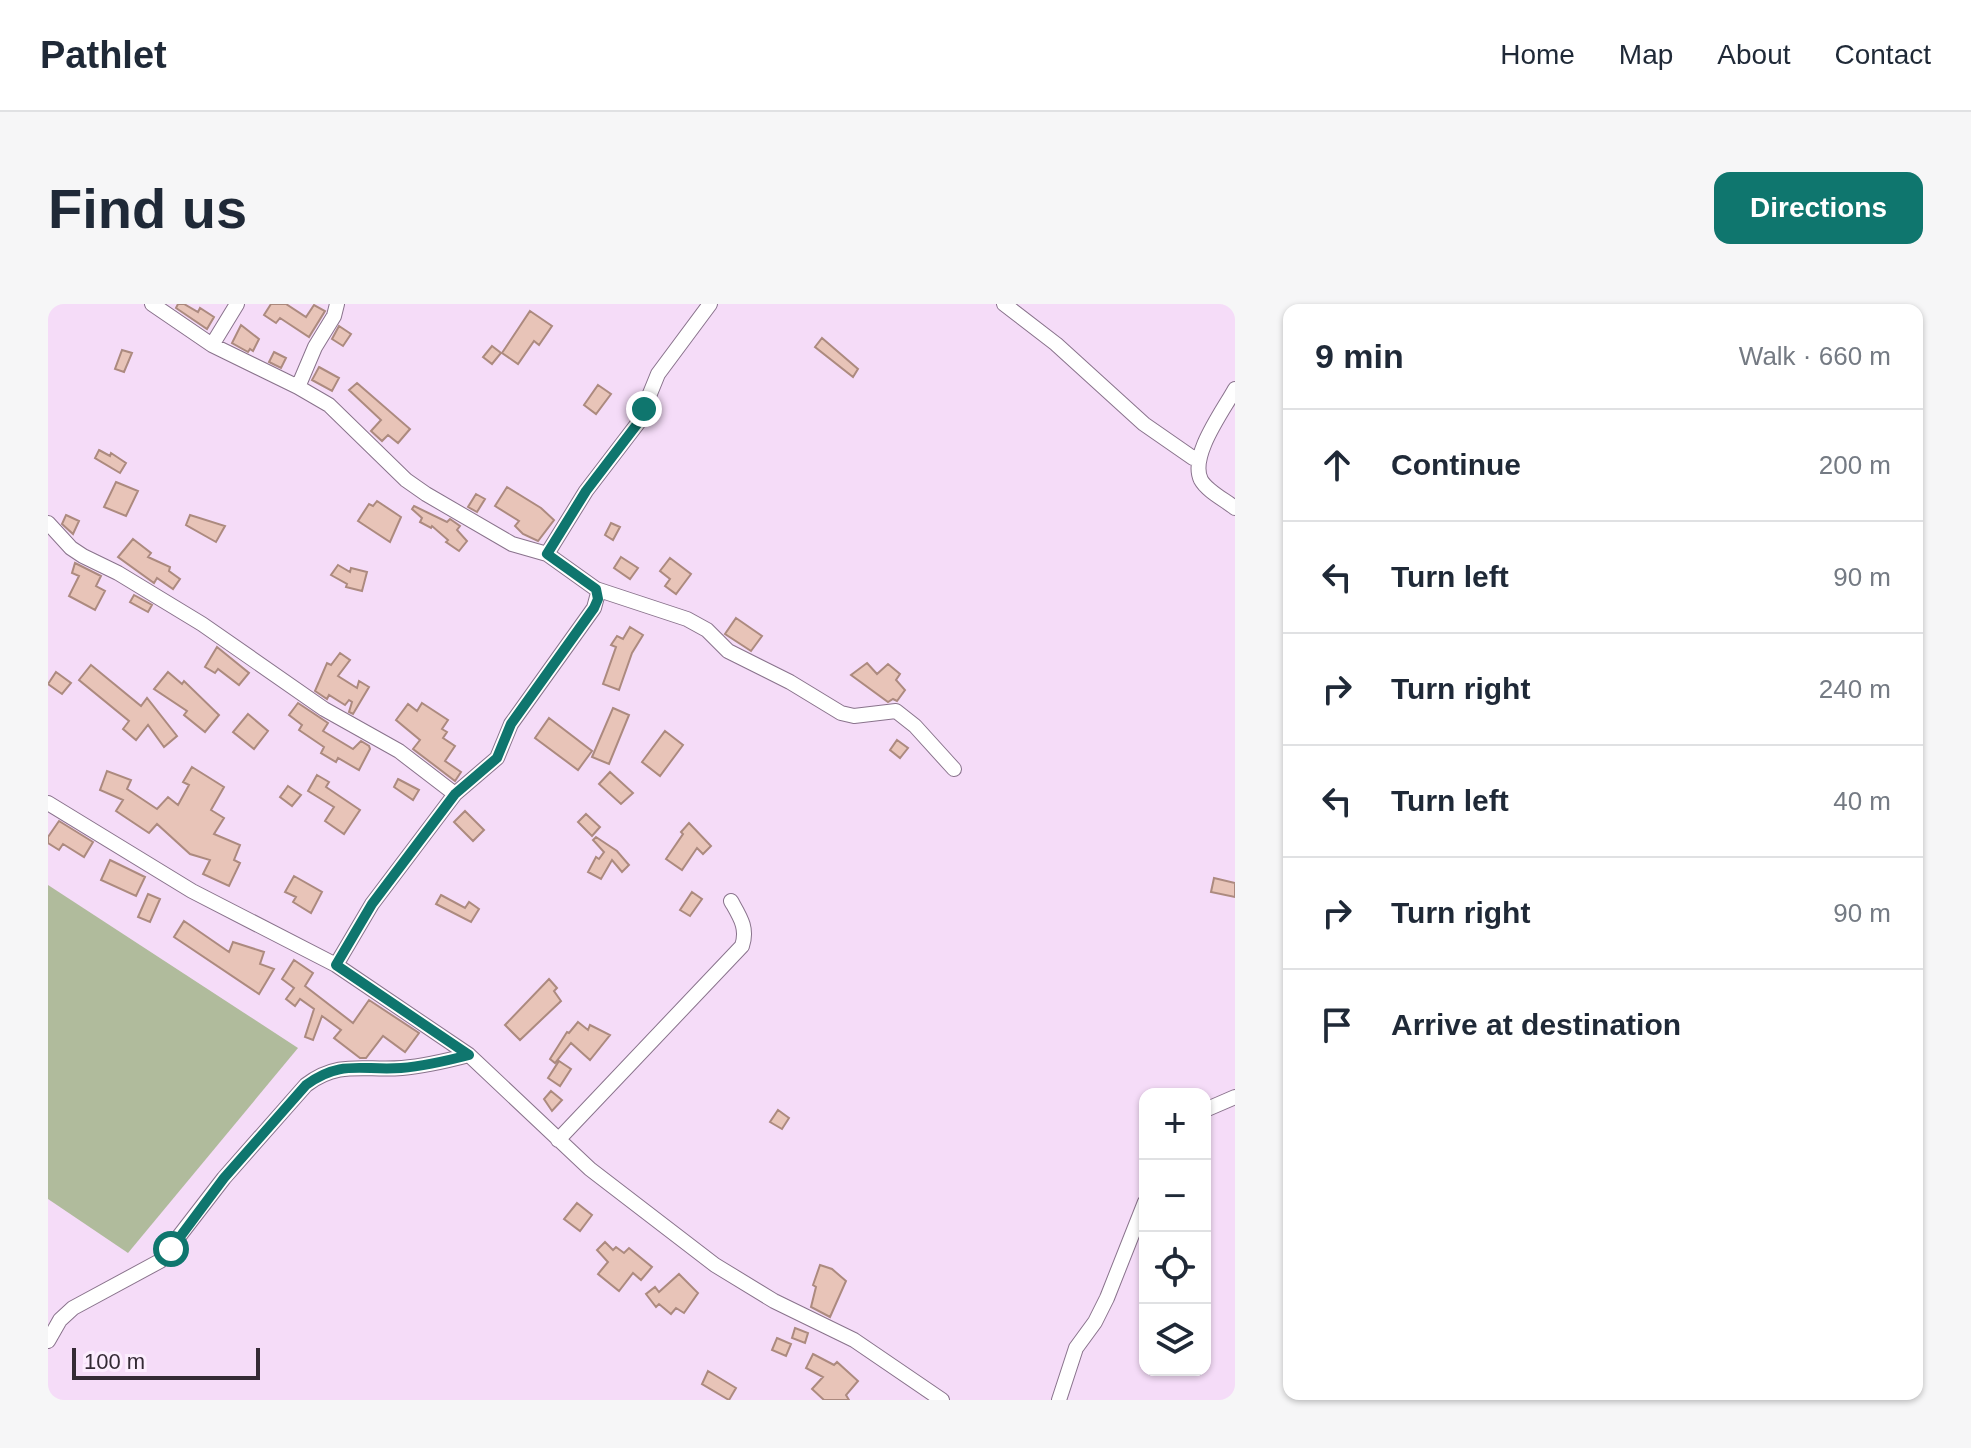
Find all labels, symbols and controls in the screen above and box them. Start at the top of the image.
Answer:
text: Pathlet [40,34,167,76]
text: Home [1500,39,1575,70]
text: Map [1619,39,1673,70]
text: About [1717,39,1791,70]
text: Contact [1835,39,1931,70]
button: Directions [1714,172,1923,244]
text: Find us [48,177,247,240]
text: 9 min [1315,337,1404,375]
text: Walk · 660 m [1739,341,1891,371]
route end [626,391,662,427]
icon: ahead [1315,443,1359,487]
text: Continue [1391,448,1521,481]
text: 200 m [1819,450,1891,480]
icon: left [1315,555,1359,599]
text: Turn left [1391,560,1509,593]
text: 90 m [1833,562,1891,592]
icon: right [1315,667,1359,711]
text: Turn right [1391,672,1530,705]
text: 240 m [1819,674,1891,704]
icon: left [1315,779,1359,823]
text: Turn left [1391,784,1509,817]
text: 40 m [1833,786,1891,816]
icon: right [1315,891,1359,935]
text: Turn right [1391,896,1530,929]
text: 90 m [1833,898,1891,928]
icon: arrive [1315,1003,1359,1047]
text: Arrive at destination [1391,1008,1681,1041]
map controls [1139,1088,1211,1376]
button: + [1139,1088,1211,1160]
button: − [1139,1160,1211,1232]
route start [153,1231,189,1267]
button: locate [1139,1232,1211,1304]
button: layers [1139,1304,1211,1376]
scale bar [72,1344,260,1380]
text: 100 m [84,1349,145,1374]

